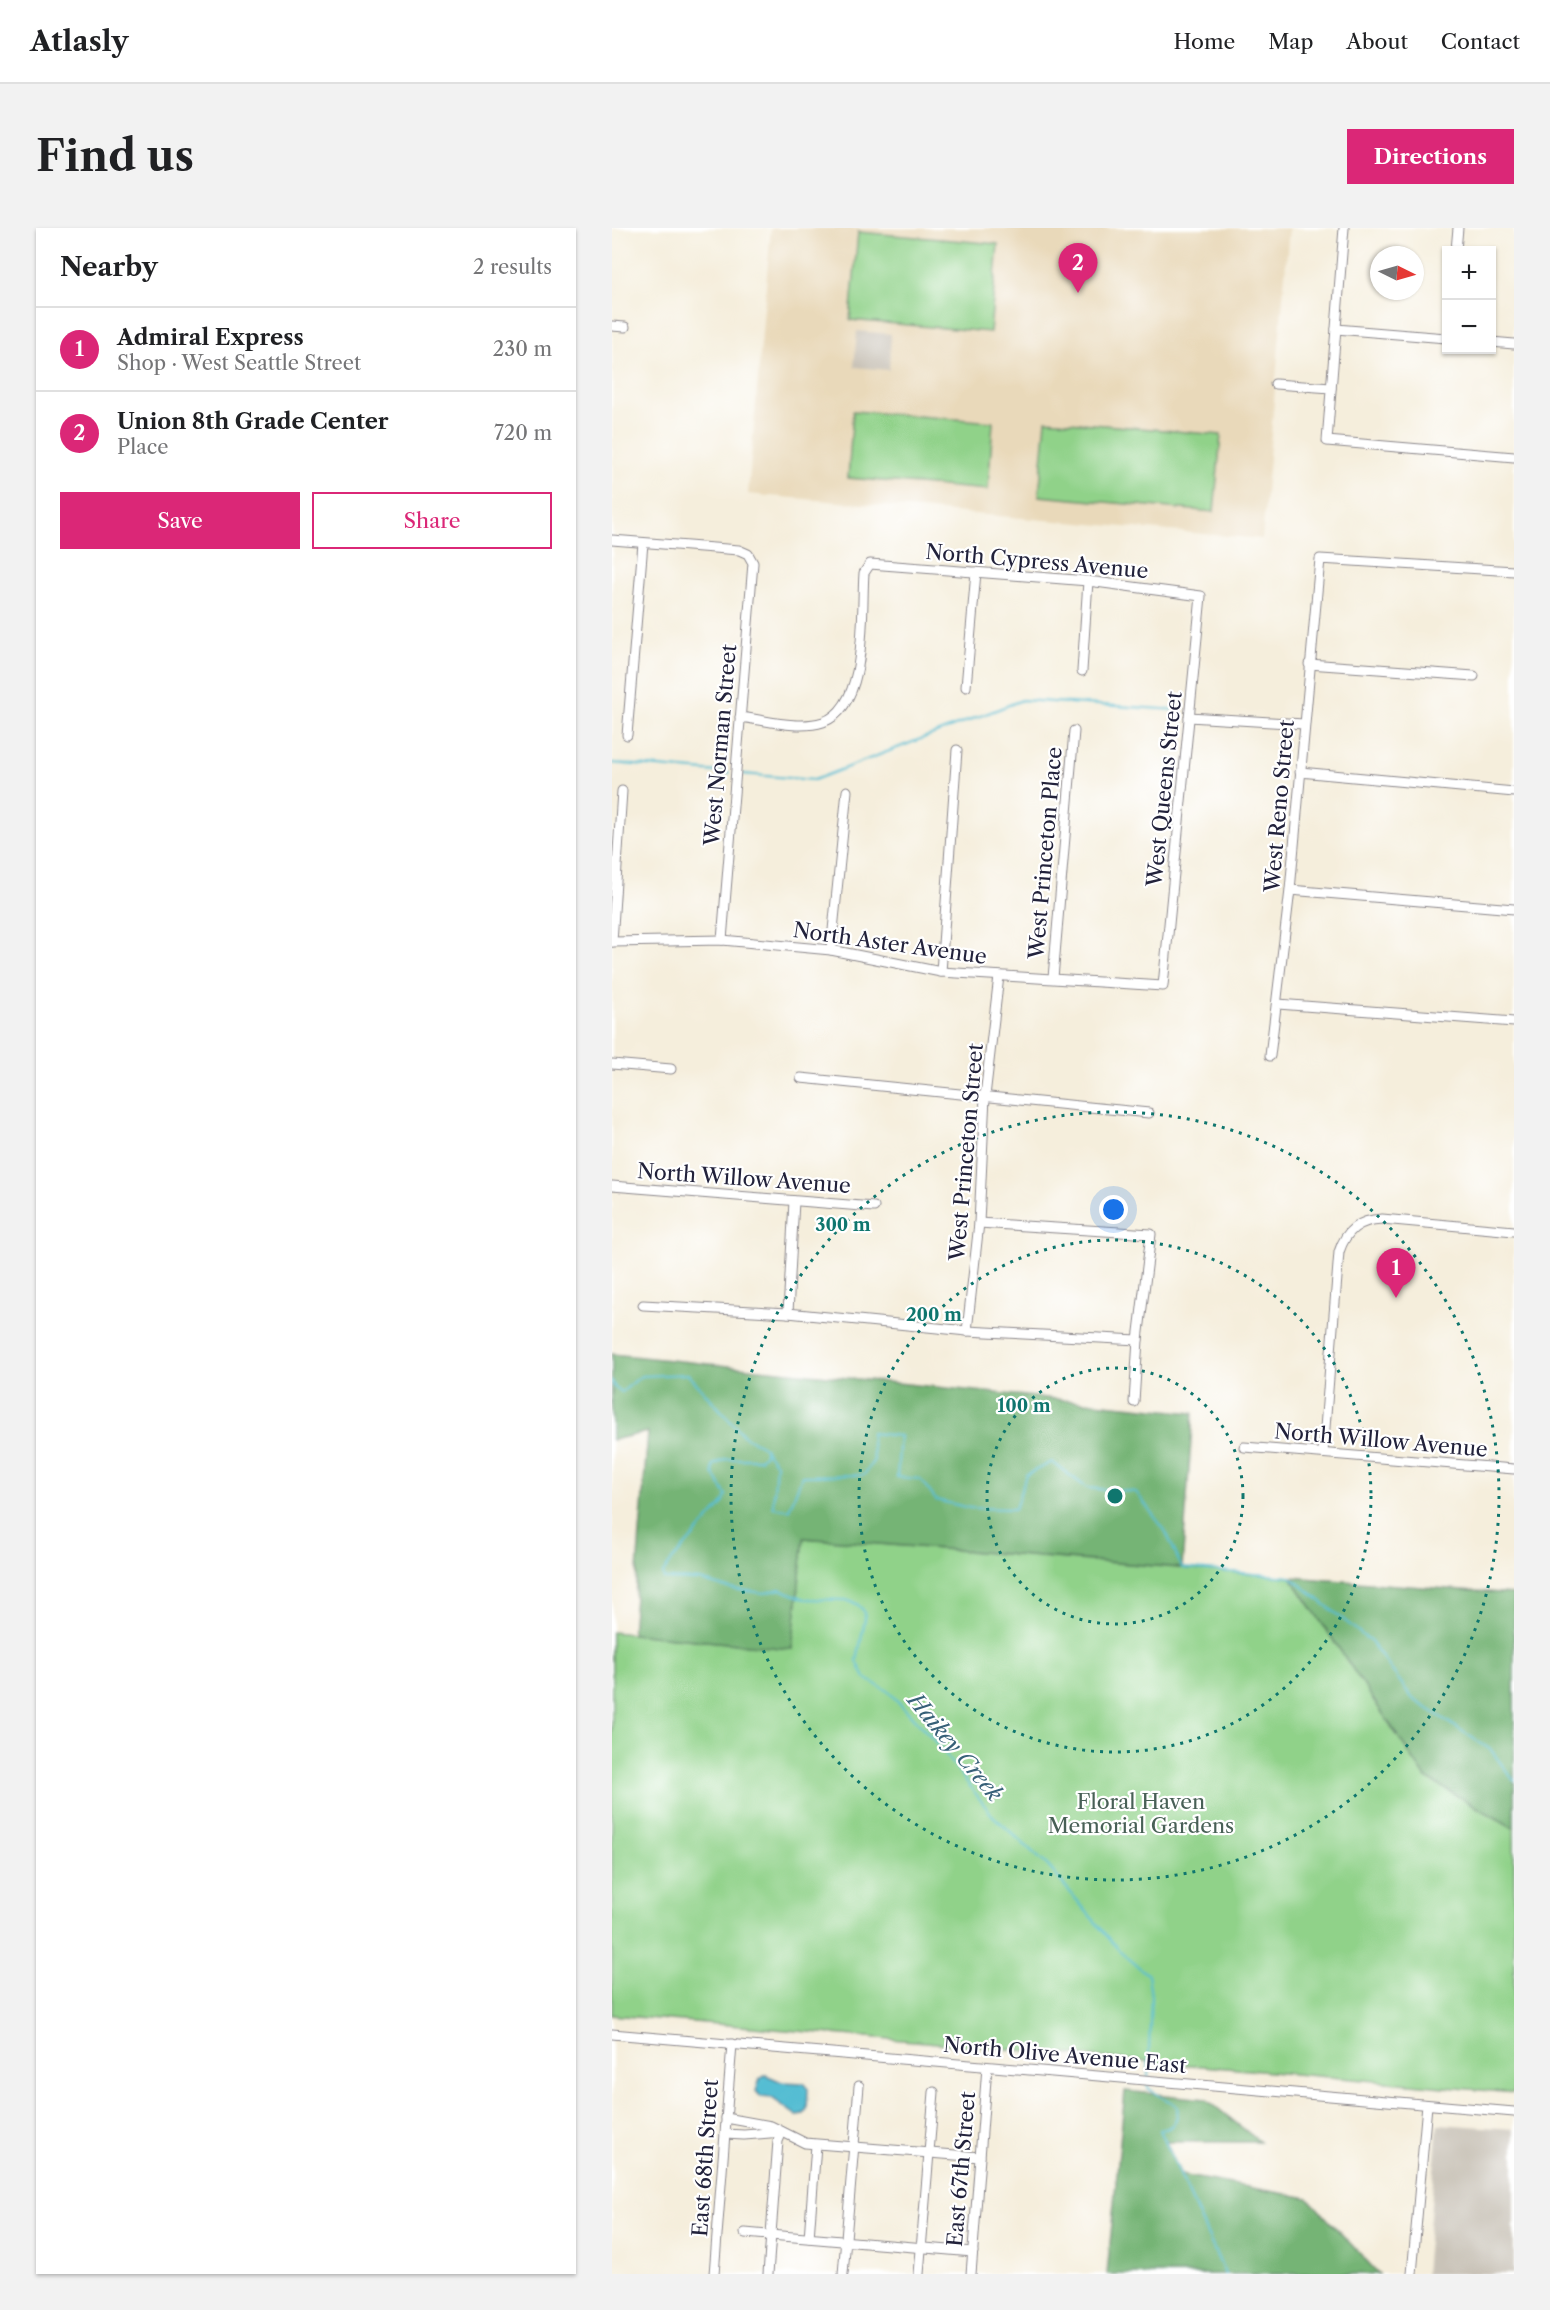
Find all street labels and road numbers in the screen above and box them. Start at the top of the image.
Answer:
street label: North Cypress Avenue [925,539,1149,583]
street label: West Norman Street [699,643,741,848]
street label: West Queens Street [1141,690,1187,889]
street label: West Reno Street [1259,718,1299,894]
street label: West Princeton Place [1023,746,1067,961]
street label: North Aster Avenue [791,917,989,969]
street label: West Princeton Street [944,1041,988,1263]
street label: North Willow Avenue [636,1158,852,1198]
street label: North Willow Avenue [1273,1418,1489,1462]
street label: North Olive Avenue East [942,2032,1188,2078]
street label: East 68th Street [687,2078,723,2238]
street label: East 67th Street [942,2090,980,2248]

